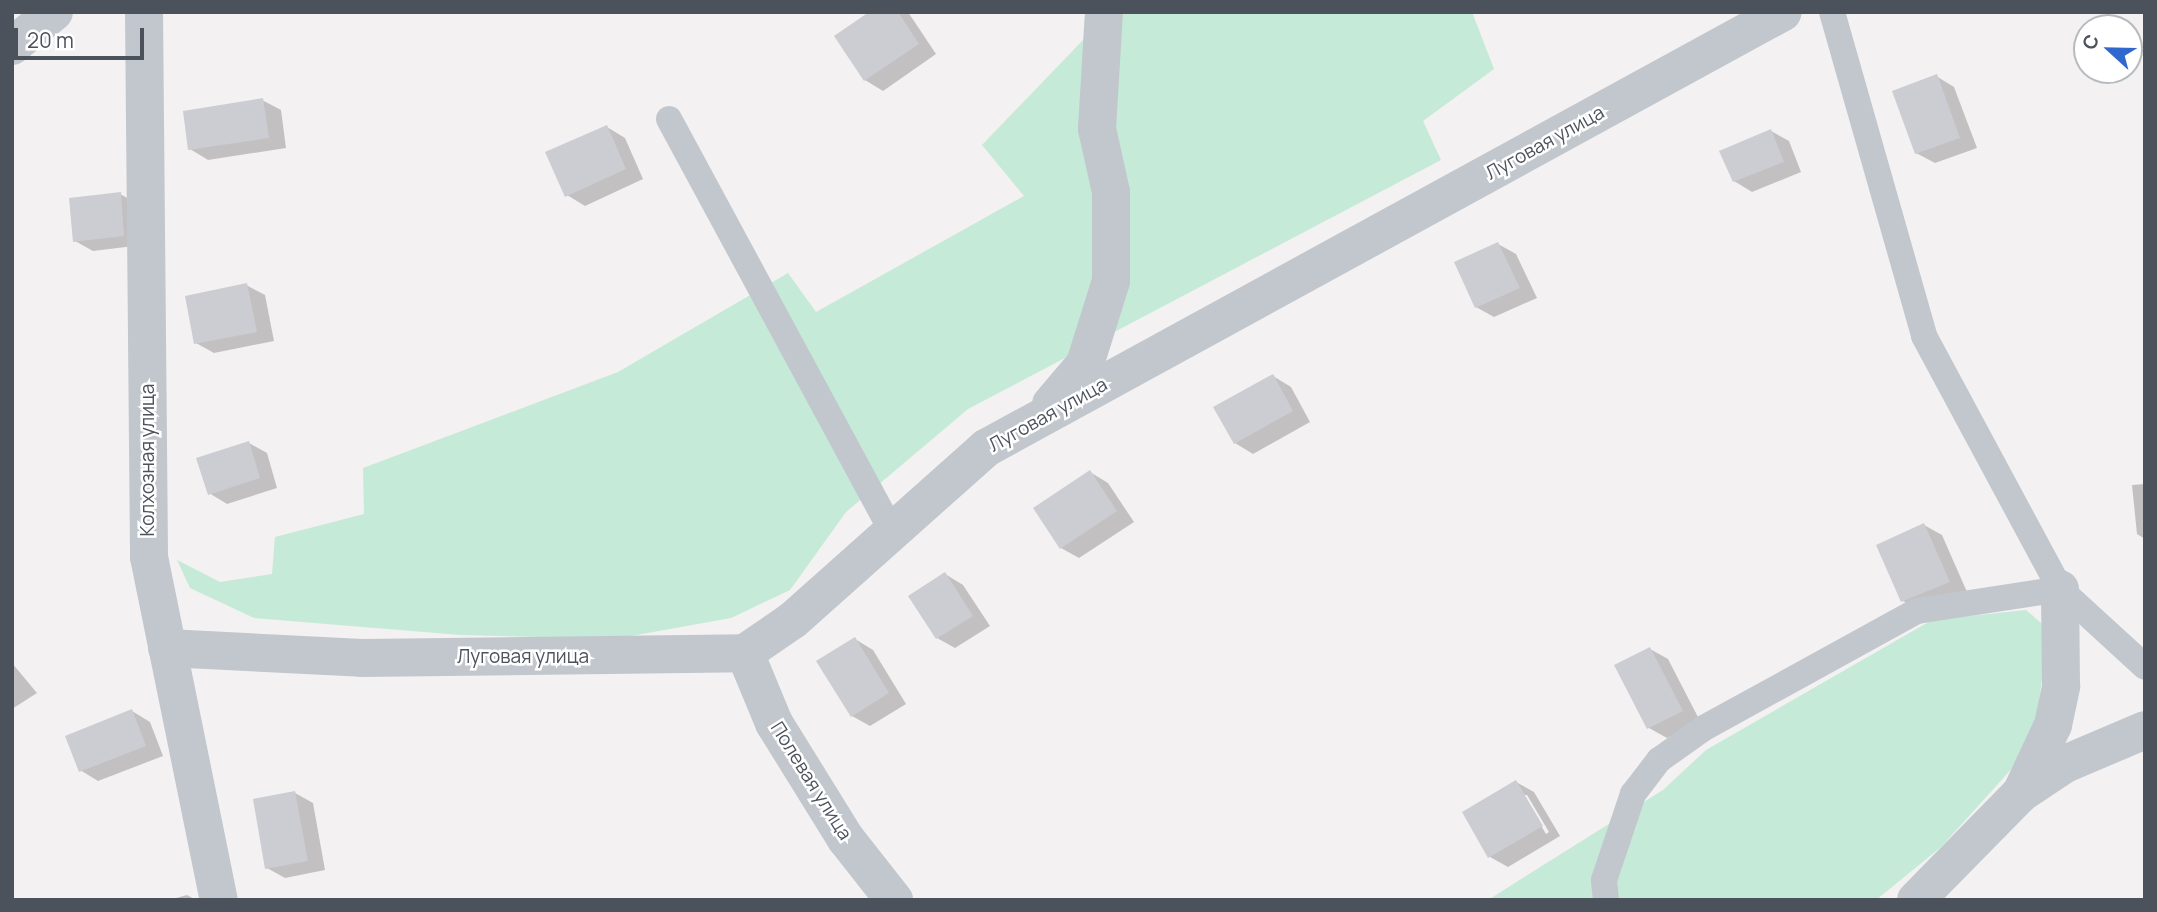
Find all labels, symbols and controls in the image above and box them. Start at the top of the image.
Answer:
scale bar [18,14,147,58]
north arrow [2073,14,2143,84]
text: 20 m [27,26,74,54]
text: С [2076,31,2105,53]
street label: Луговая улица [1482,101,1608,185]
street label: Луговая улица [985,373,1111,457]
street label: Колхозная улица [137,384,159,536]
street label: Луговая улица [457,646,589,668]
street label: Полевая улица [766,718,856,844]

